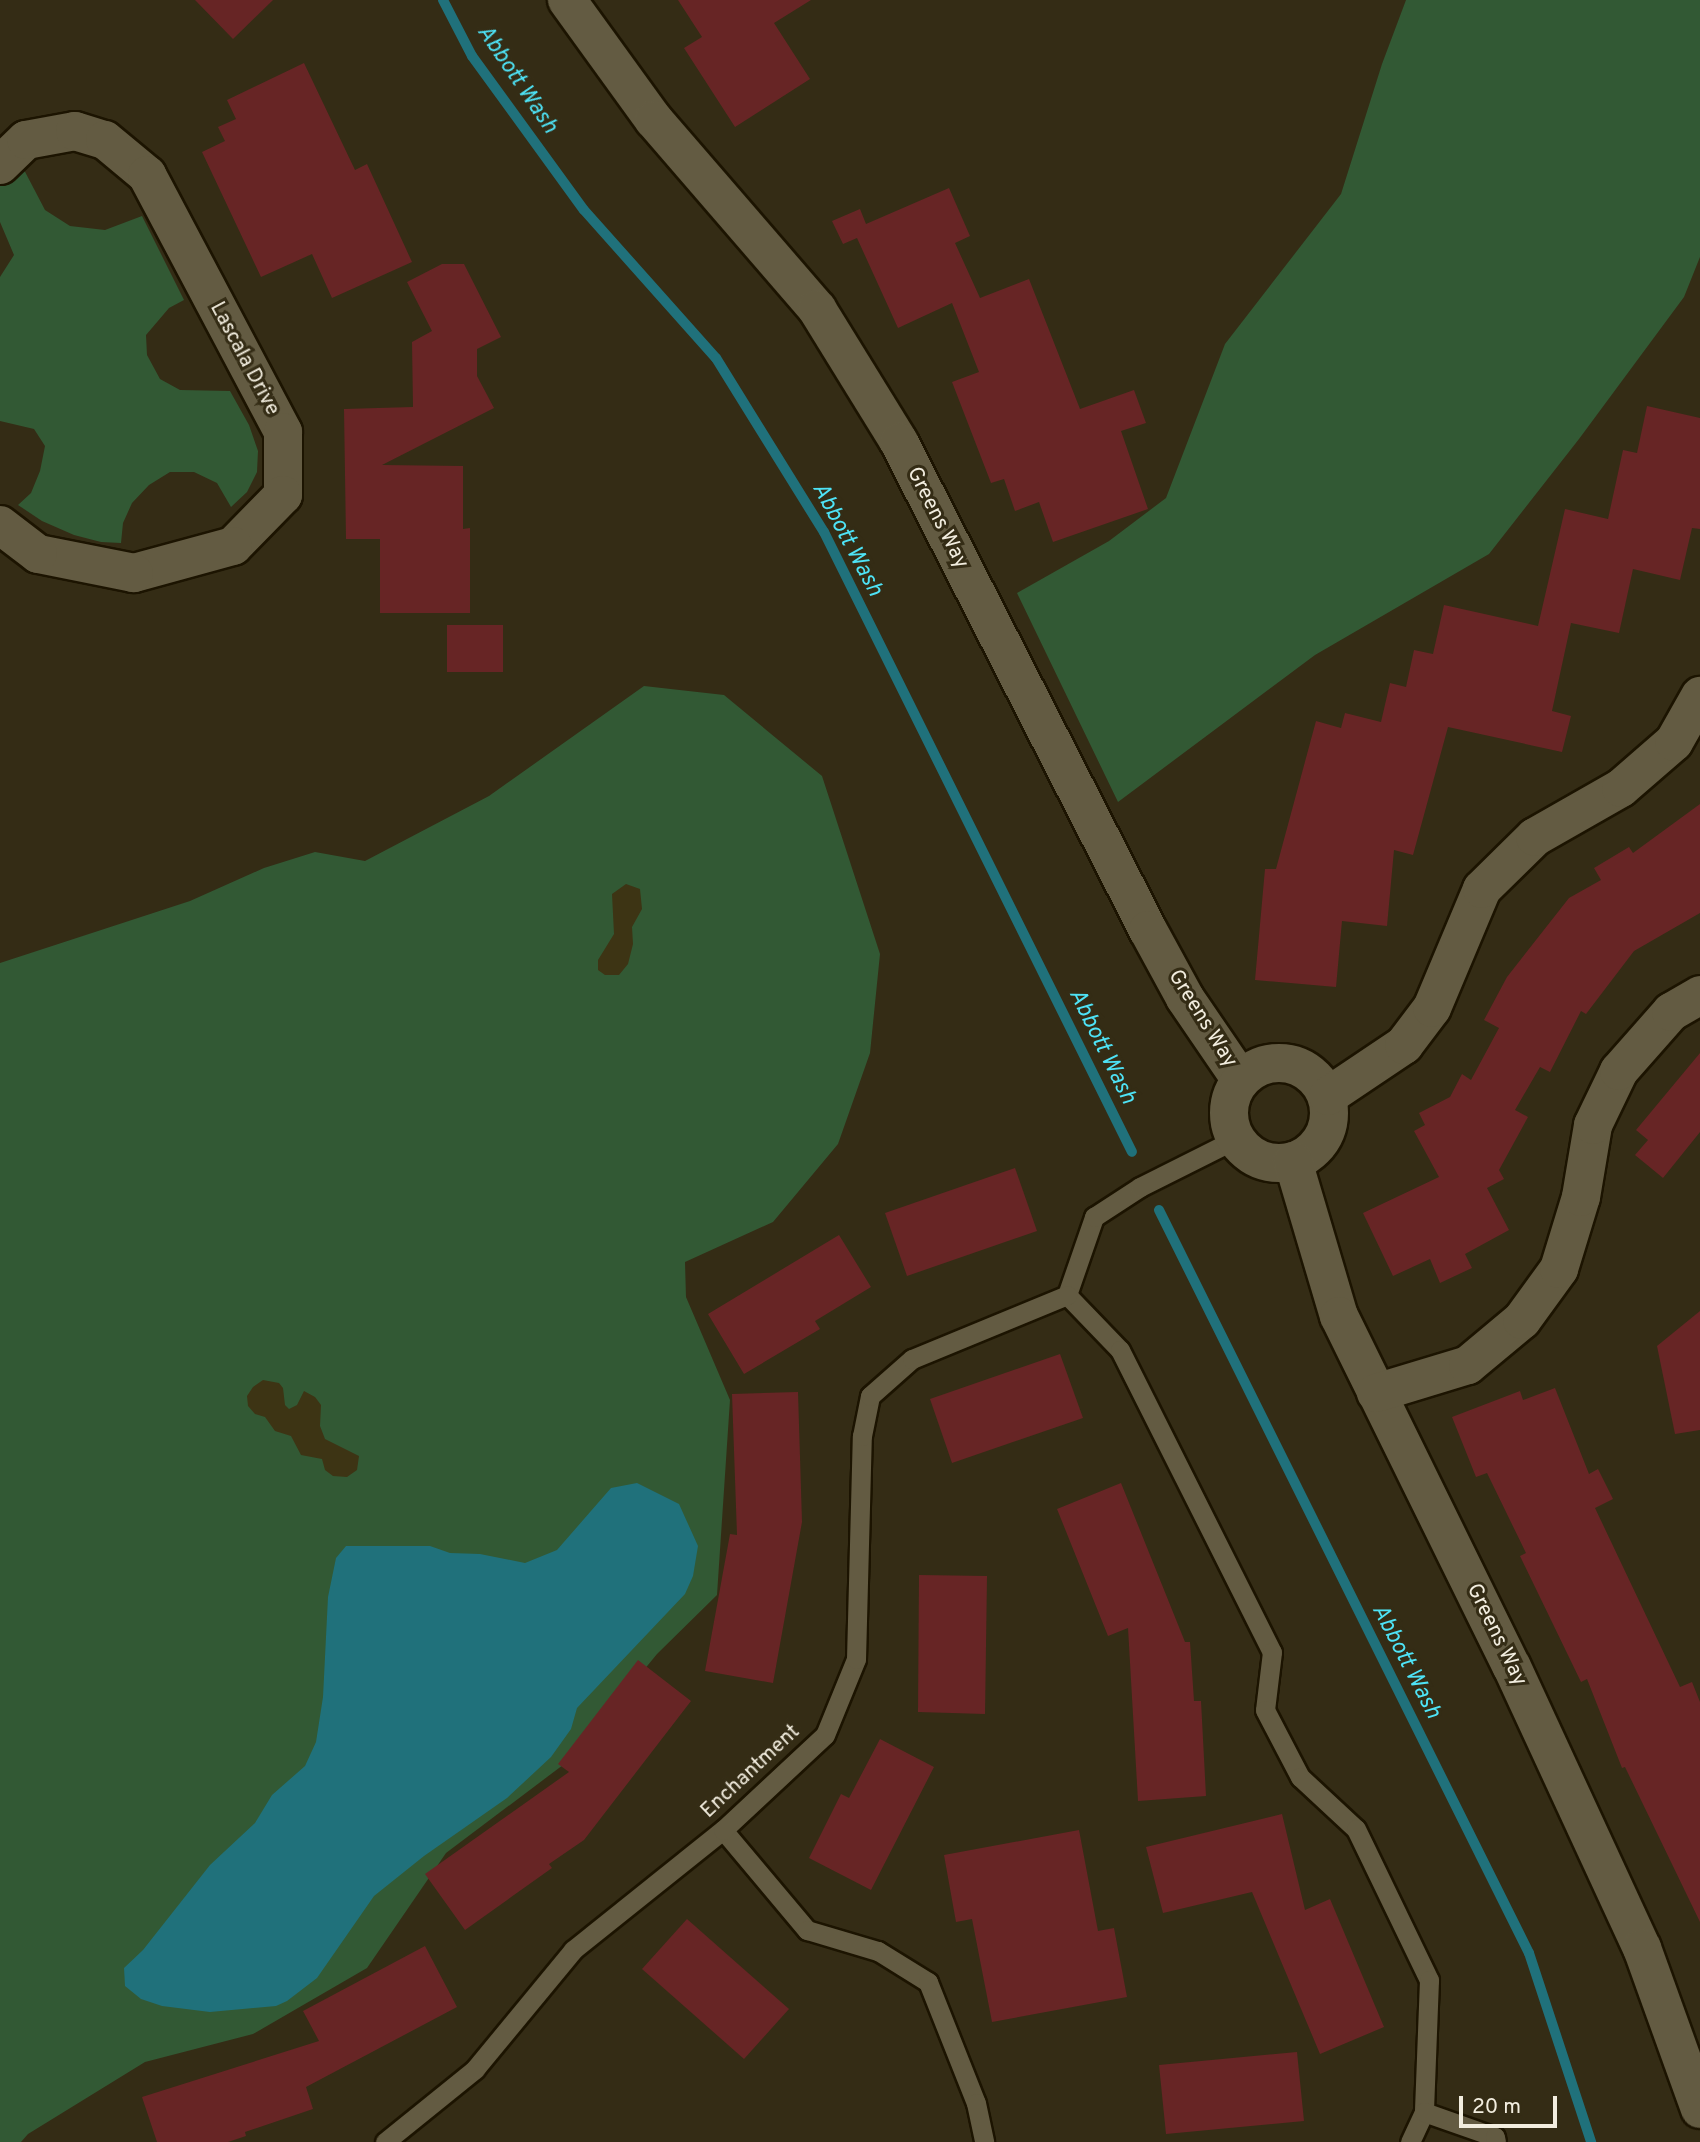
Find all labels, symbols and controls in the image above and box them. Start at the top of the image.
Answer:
water label: Abbott Wash [469,20,563,140]
street label: Lascala Drive [204,298,284,420]
street label: Greens Way [901,463,973,573]
water label: Abbott Wash [804,478,888,602]
street label: Greens Way [1162,965,1242,1073]
water label: Abbott Wash [1061,984,1141,1110]
street label: Greens Way [1460,1580,1532,1690]
water label: Abbott Wash [1364,1600,1446,1724]
street label: Enchantment [696,1720,806,1824]
scale bar [1462,2082,1560,2126]
text: 20 m [1472,2094,1521,2121]

